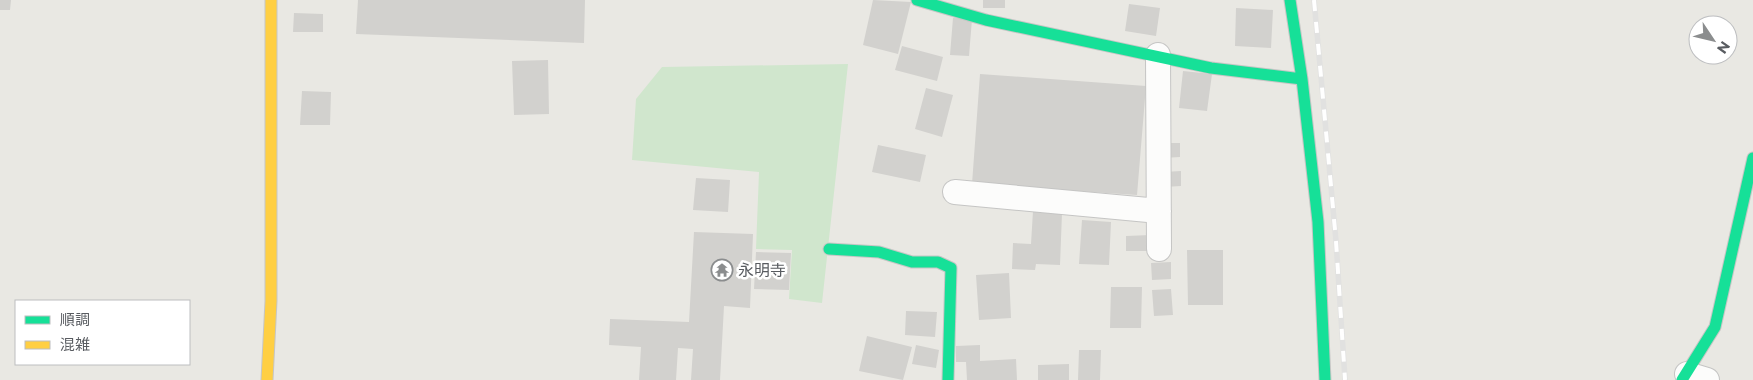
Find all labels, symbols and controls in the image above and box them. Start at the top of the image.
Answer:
north arrow [1688,15,1738,65]
text: N [1713,38,1734,57]
temple icon: 永明寺 [710,258,734,282]
place label: 永明寺 [738,261,786,280]
legend [15,300,190,365]
text: 順調 [60,310,90,329]
text: 混雑 [60,335,90,354]

